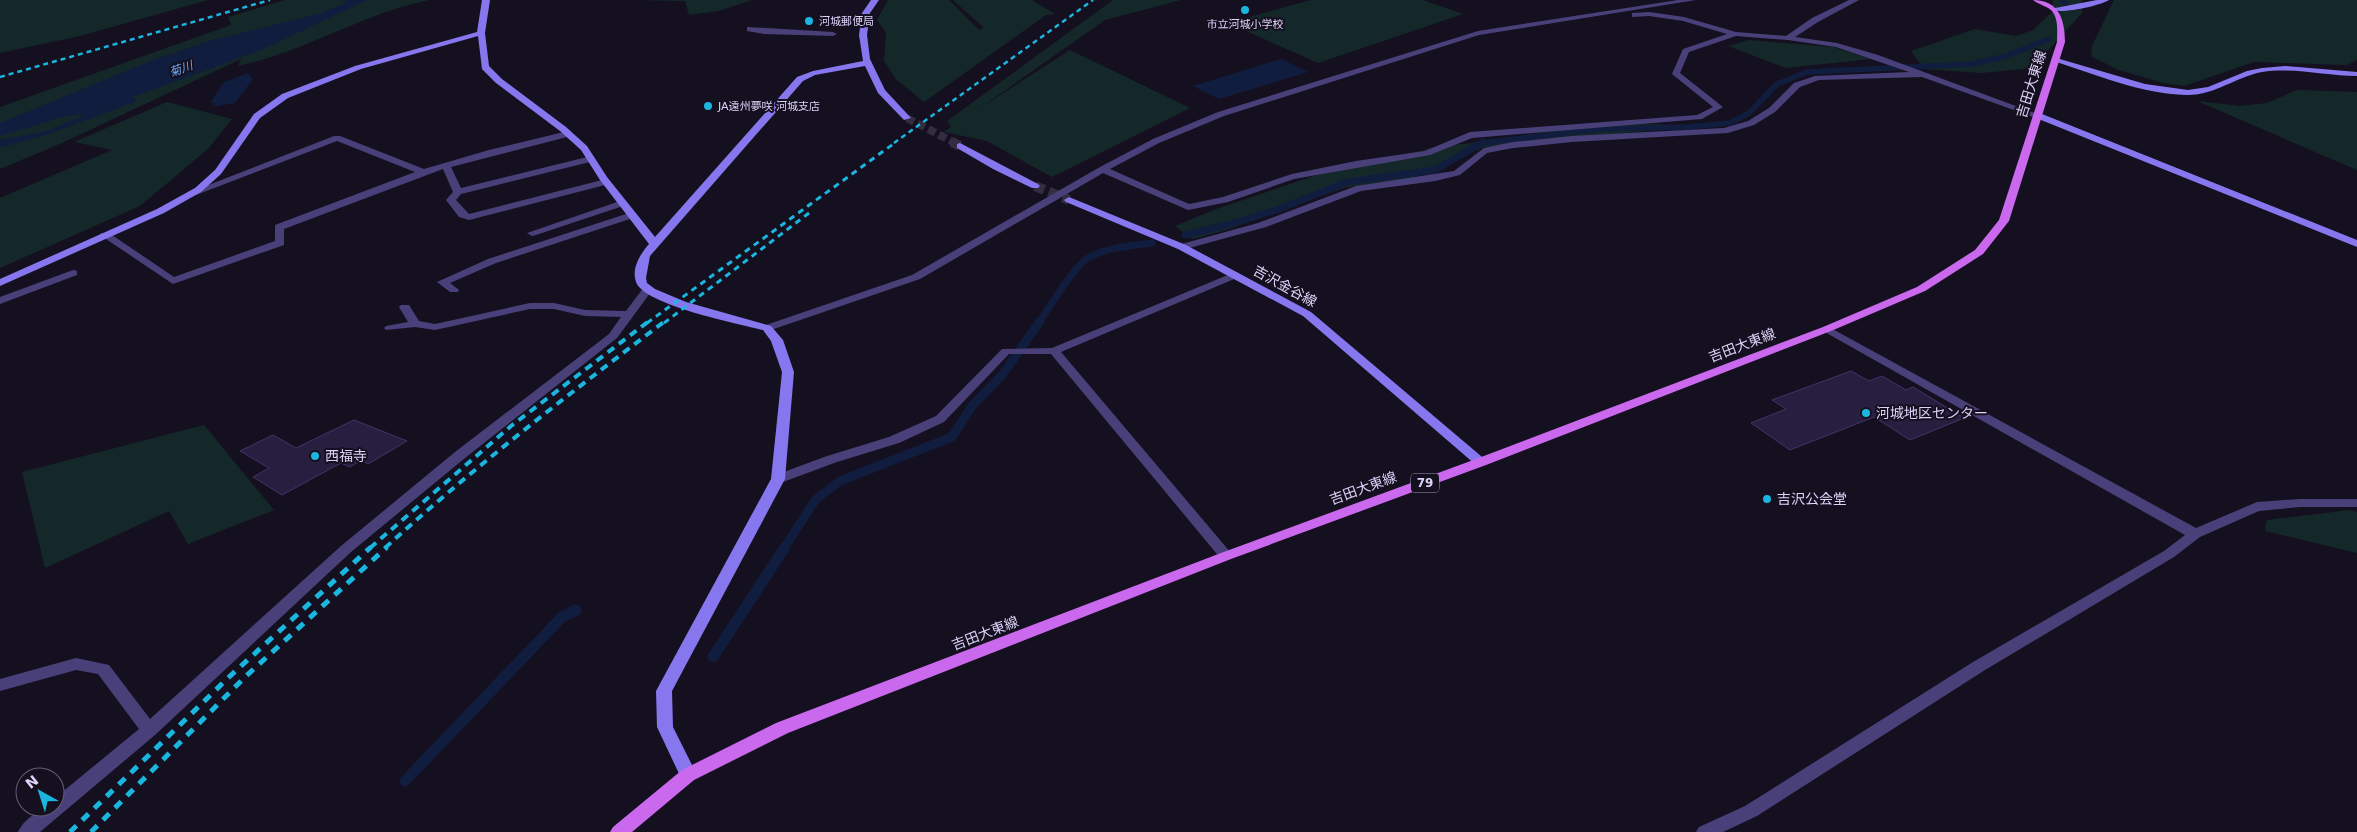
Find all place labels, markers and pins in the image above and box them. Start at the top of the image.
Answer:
marker: 市立河城小学校 [1239,4,1251,16]
marker: 河城郵便局 [803,15,815,27]
place label: 河城郵便局 [819,15,874,28]
place label: 市立河城小学校 [1207,18,1284,31]
marker: JA遠州夢咲 河城支店 [702,100,714,112]
place label: JA遠州夢咲 河城支店 [717,100,820,113]
place label: 河城地区センター [1876,405,1988,421]
marker: 河城地区センター [1860,407,1872,419]
place label: 西福寺 [325,448,367,464]
marker: 西福寺 [309,450,321,462]
place label: 吉沢公会堂 [1777,491,1847,507]
marker: 吉沢公会堂 [1761,493,1773,505]

